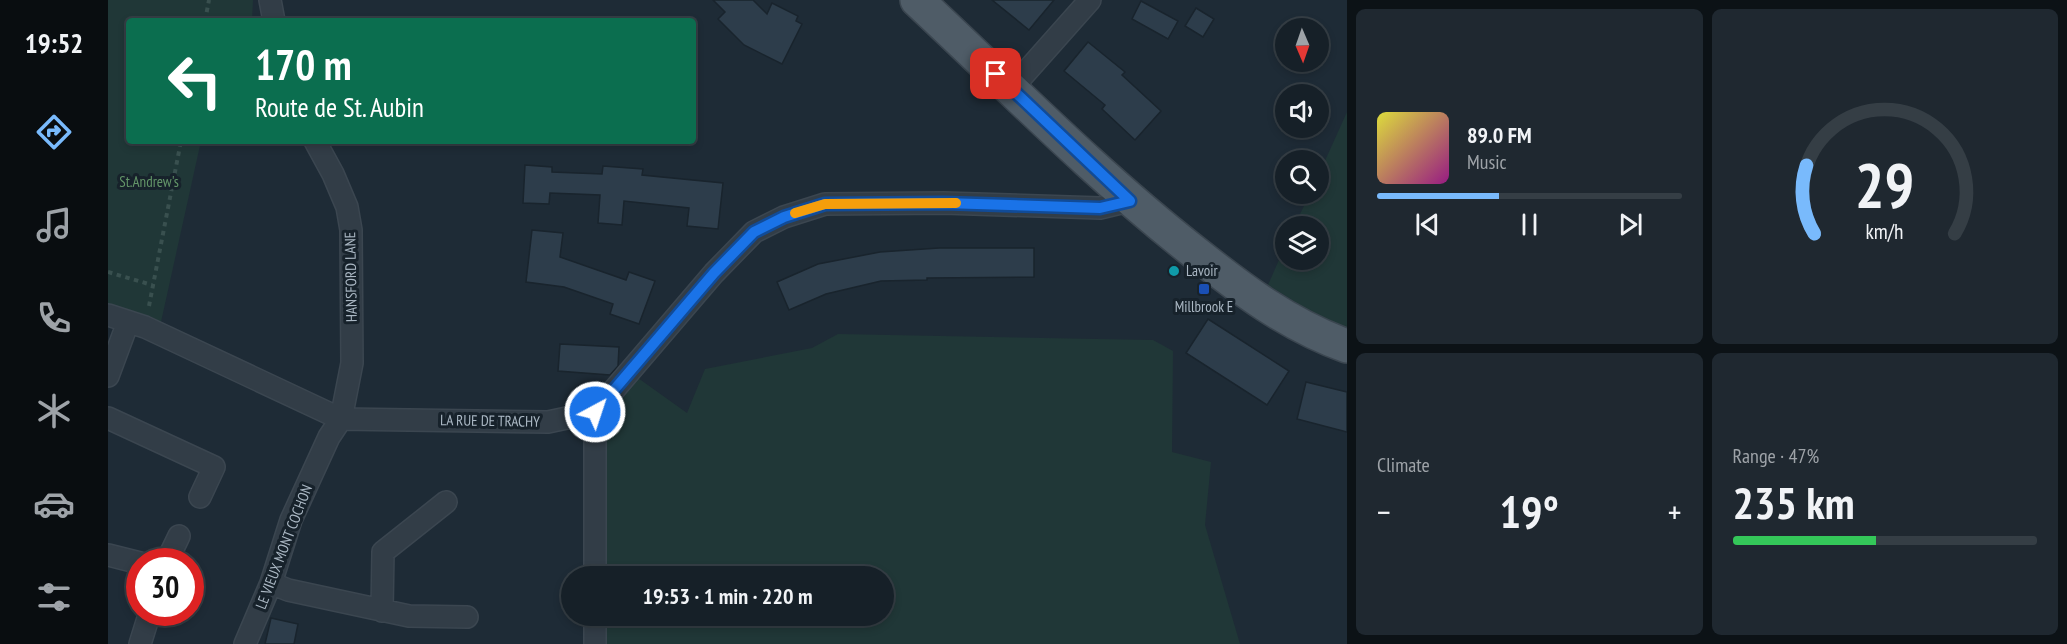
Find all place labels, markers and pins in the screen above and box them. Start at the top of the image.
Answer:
pin [970,48,1021,99]
place label: Lavoir [1186,261,1219,280]
marker: Lavoir [1167,264,1181,278]
marker: Millbrook E [1197,282,1211,296]
place label: Millbrook E [1175,297,1233,316]

